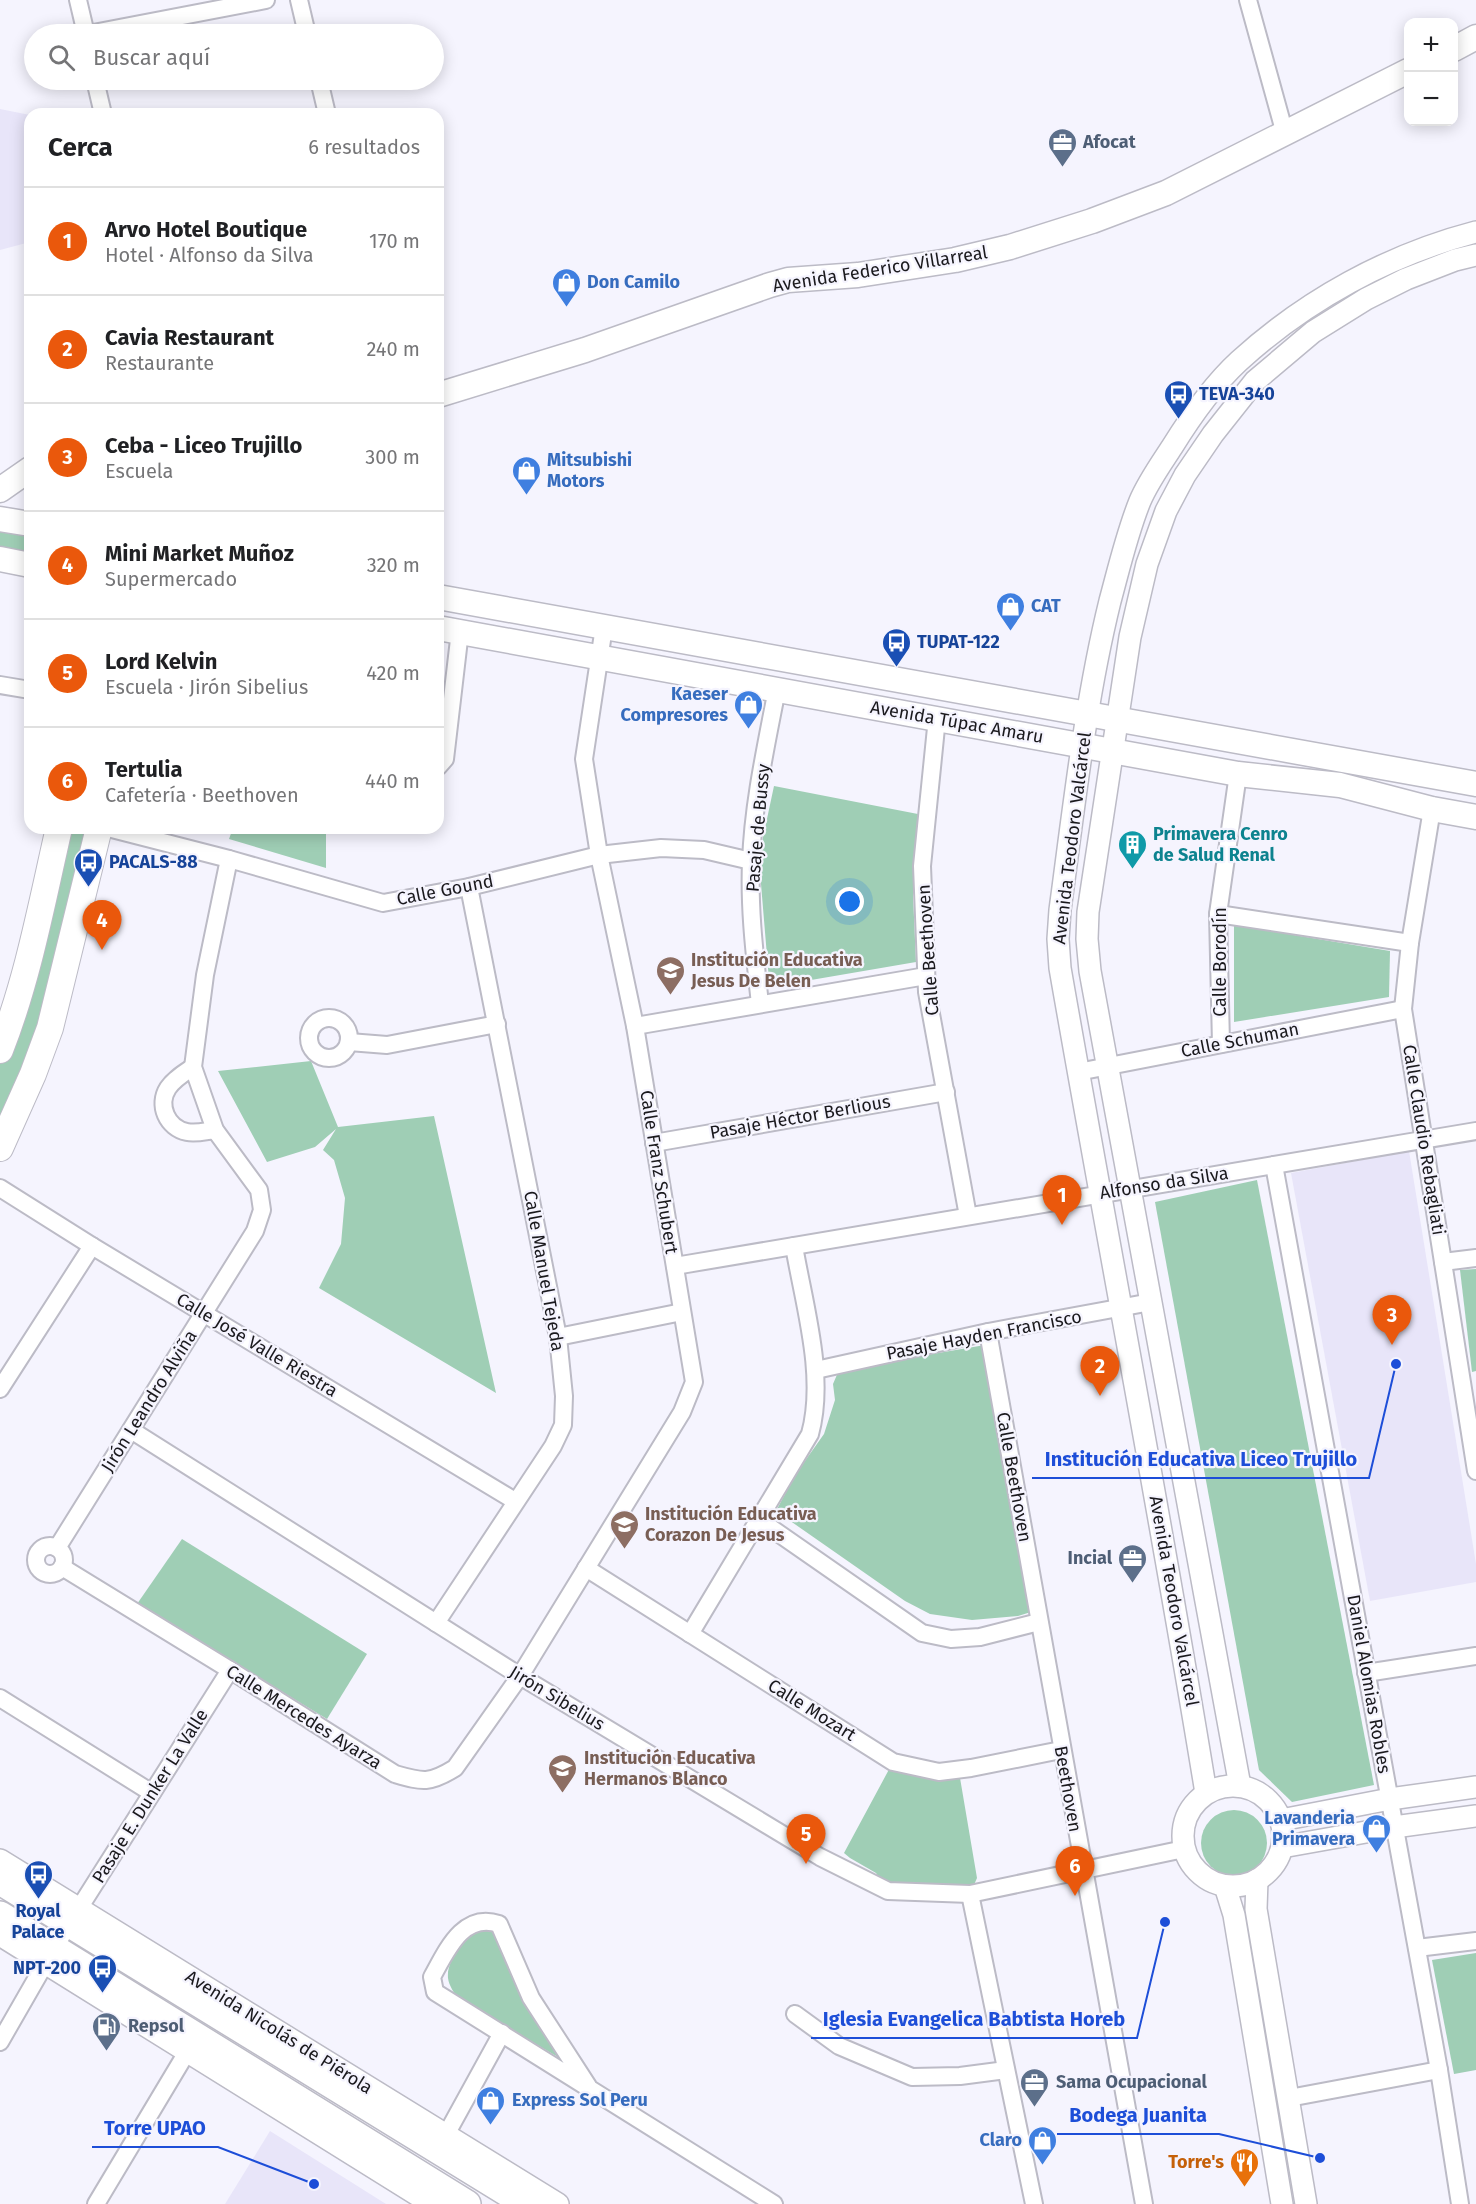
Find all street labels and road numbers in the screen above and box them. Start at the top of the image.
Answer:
street label: Avenida Federico Villarreal [771,241,989,297]
street label: Avenida Túpac Amaru [869,696,1045,748]
street label: Avenida Teodoro Valcárcel [1048,731,1096,945]
street label: Pasaje de Bussy [741,763,775,893]
street label: Calle Gound [395,870,495,910]
street label: Calle Beethoven [912,884,944,1016]
street label: Calle Borodín [1209,907,1231,1017]
street label: Calle Schuman [1179,1018,1301,1062]
street label: Calle Claudio Rebagliati [1398,1043,1450,1237]
street label: Calle Franz Schubert [635,1089,683,1256]
street label: Pasaje Héctor Berlious [708,1090,892,1144]
street label: Alfonso da Silva [1098,1162,1230,1204]
street label: Calle Manuel Tejeda [519,1189,569,1353]
street label: Calle José Valle Riestra [172,1288,342,1402]
street label: Pasaje Hayden Francisco [884,1305,1084,1365]
street label: Jirón Leandro Alviña [96,1326,202,1476]
street label: Calle Beethoven [992,1410,1036,1544]
street label: Avenida Teodoro Valcárcel [1145,1494,1203,1708]
street label: Daniel Alomias Robles [1342,1593,1396,1775]
street label: Calle Mercedes Ayarza [222,1660,386,1774]
street label: Jirón Sibelius [505,1661,609,1735]
street label: Calle Mozart [764,1674,861,1746]
street label: Pasaje E. Dunker La Valle [87,1705,213,1887]
street label: Beethoven [1050,1744,1086,1834]
street label: Avenida Nicolás de Piérola [181,1965,377,2099]

